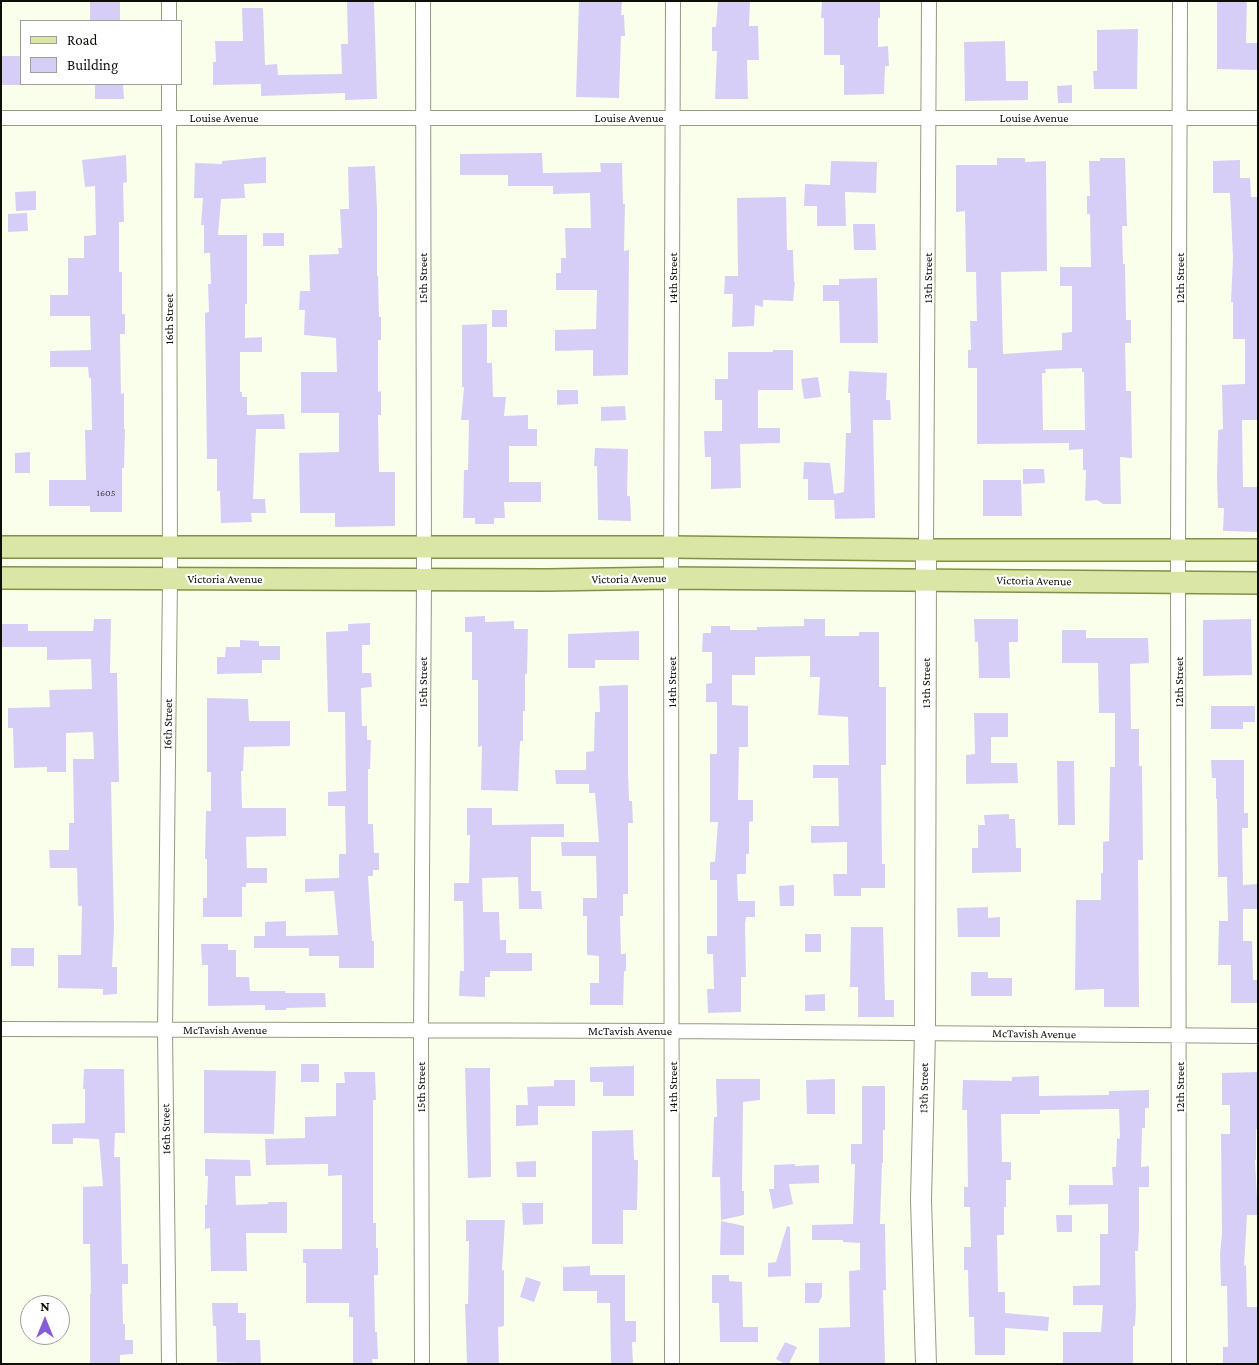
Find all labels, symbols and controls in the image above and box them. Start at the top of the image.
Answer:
legend [20,20,182,85]
text: Road [67,32,97,48]
text: Building [67,57,118,73]
street label: Louise Avenue [189,111,259,125]
street label: Louise Avenue [594,111,664,125]
street label: Louise Avenue [999,111,1069,125]
street label: 15th Street [416,253,430,303]
street label: 14th Street [666,253,680,303]
street label: 13th Street [921,253,935,303]
street label: 12th Street [1173,253,1187,303]
street label: 16th Street [162,294,176,344]
house number: 1605 [97,487,115,499]
street label: Victoria Avenue [591,571,667,587]
street label: Victoria Avenue [187,572,263,586]
street label: Victoria Avenue [996,573,1072,589]
street label: 15th Street [416,657,430,707]
street label: 14th Street [665,657,679,707]
street label: 12th Street [1172,657,1186,707]
street label: 13th Street [919,658,933,708]
street label: 16th Street [160,698,176,750]
street label: McTavish Avenue [183,1023,267,1037]
street label: McTavish Avenue [588,1024,672,1038]
street label: McTavish Avenue [992,1026,1076,1042]
street label: 15th Street [414,1062,428,1112]
street label: 14th Street [666,1062,680,1112]
street label: 12th Street [1173,1062,1187,1112]
street label: 13th Street [916,1063,932,1113]
street label: 16th Street [158,1103,174,1155]
north arrow [20,1295,70,1345]
text: N [40,1298,50,1314]

